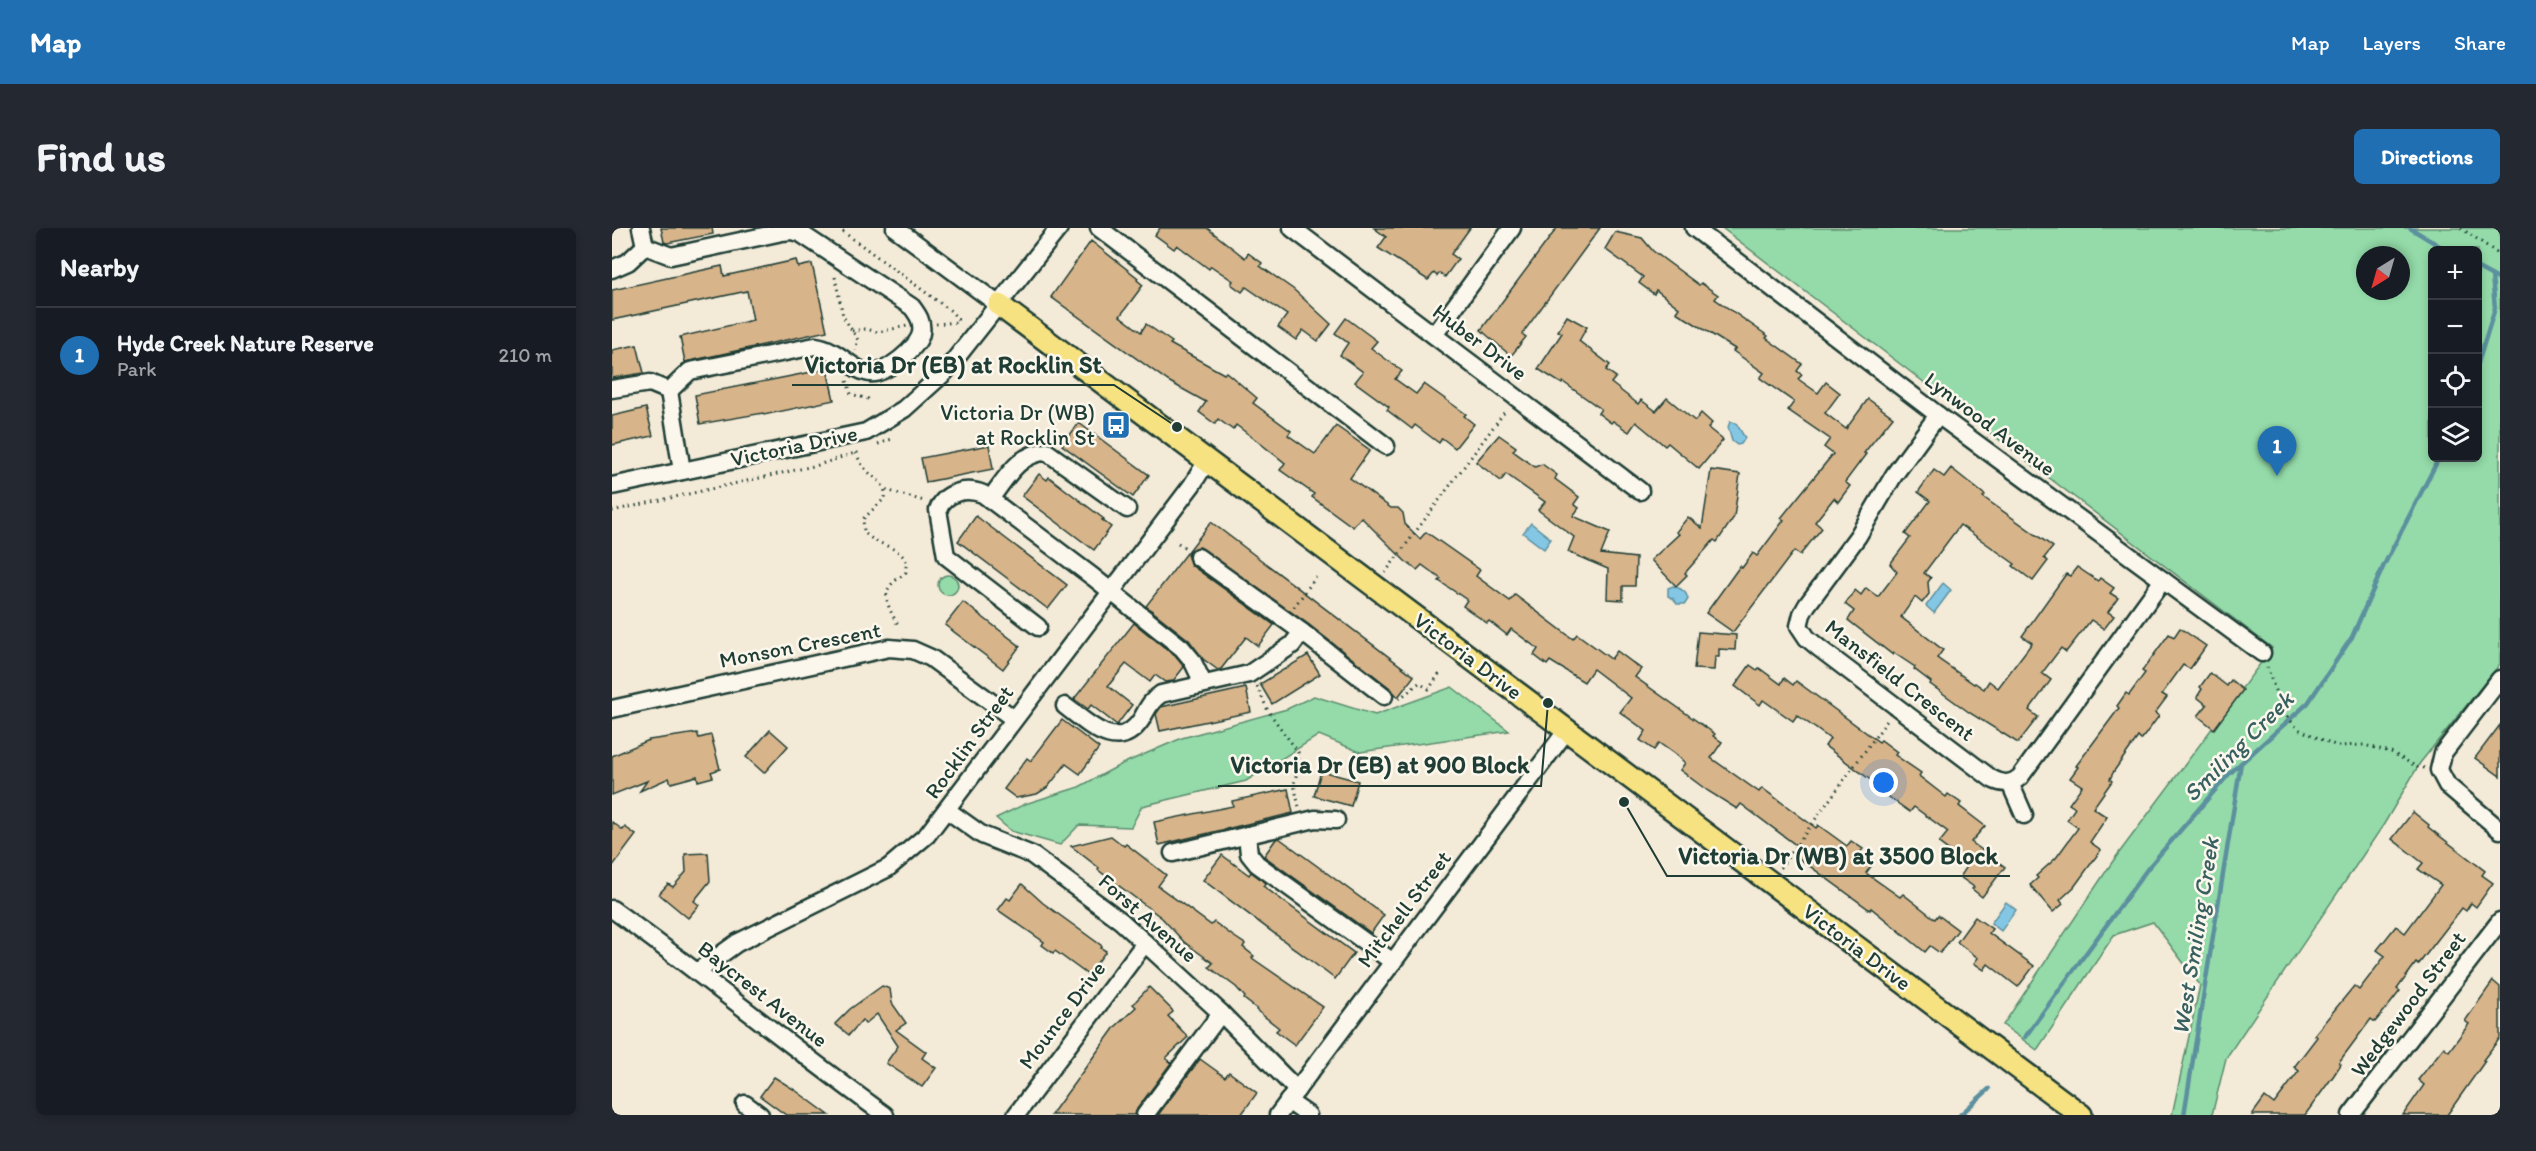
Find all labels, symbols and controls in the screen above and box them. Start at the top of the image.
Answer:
text: Map [30,25,81,59]
text: Map [2291,30,2330,55]
text: Layers [2363,30,2421,55]
text: Share [2454,30,2506,55]
button: Directions [2354,129,2500,184]
text: Find us [36,131,166,182]
north arrow [2356,246,2410,300]
map controls [2428,246,2482,462]
button: + [2428,246,2482,300]
text: Nearby [60,251,139,283]
street label: Huber Drive [1427,298,1533,386]
button: − [2428,300,2482,354]
text: Hyde Creek Nature Reserve [117,330,374,357]
text: 1 [75,343,84,367]
text: 210 m [499,343,552,367]
callout: Victoria Dr (EB) at Rocklin St [792,343,1114,385]
text: Victoria Dr (EB) at Rocklin St [804,350,1102,380]
button: locate [2428,354,2482,408]
text: Park [117,357,156,381]
street label: Lynwood Avenue [1919,366,2061,482]
place label: Victoria Dr (WB) at Rocklin St [940,399,1095,451]
button: layers [2428,408,2482,462]
bus stop icon: Victoria Dr (WB) at Rocklin St [1100,409,1132,441]
street label: Victoria Drive [728,419,860,473]
pin: 1 [2258,426,2296,476]
street label: Victoria Drive [1408,606,1528,706]
street label: Mansfield Crescent [1820,613,1980,747]
street label: Monson Crescent [717,616,883,674]
street label: Rocklin Street [919,680,1019,804]
water label: Smiling Creek [2177,684,2300,807]
callout: Victoria Dr (EB) at 900 Block [1218,744,1541,786]
text: Victoria Dr (EB) at 900 Block [1231,750,1530,780]
your location [1869,768,1898,797]
callout: Victoria Dr (WB) at 3500 Block [1667,834,2010,876]
water label: West Smiling Creek [2165,834,2225,1037]
text: Victoria Dr (WB) at 3500 Block [1678,841,1998,871]
street label: Mitchell Street [1351,845,1457,973]
street label: Forst Avenue [1093,868,1203,968]
street label: Victoria Drive [1797,897,1917,997]
street label: Wedgewood Street [2344,926,2472,1082]
street label: Baycrest Avenue [692,935,834,1053]
street label: Mounce Drive [1013,956,1111,1074]

